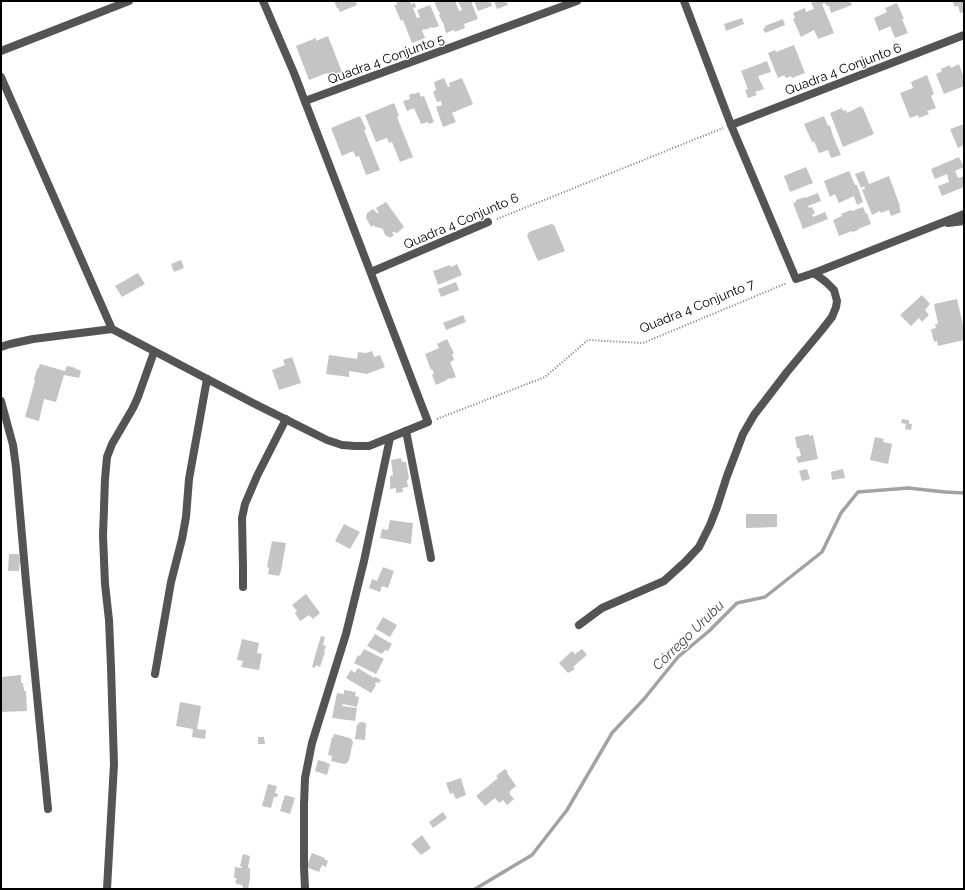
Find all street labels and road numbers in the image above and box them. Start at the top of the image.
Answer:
street label: Quadra 4 Conjunto 5 [326,31,446,87]
street label: Quadra 4 Conjunto 6 [783,40,903,98]
street label: Quadra 4 Conjunto 6 [401,190,521,252]
street label: Quadra 4 Conjunto 7 [637,276,757,336]

